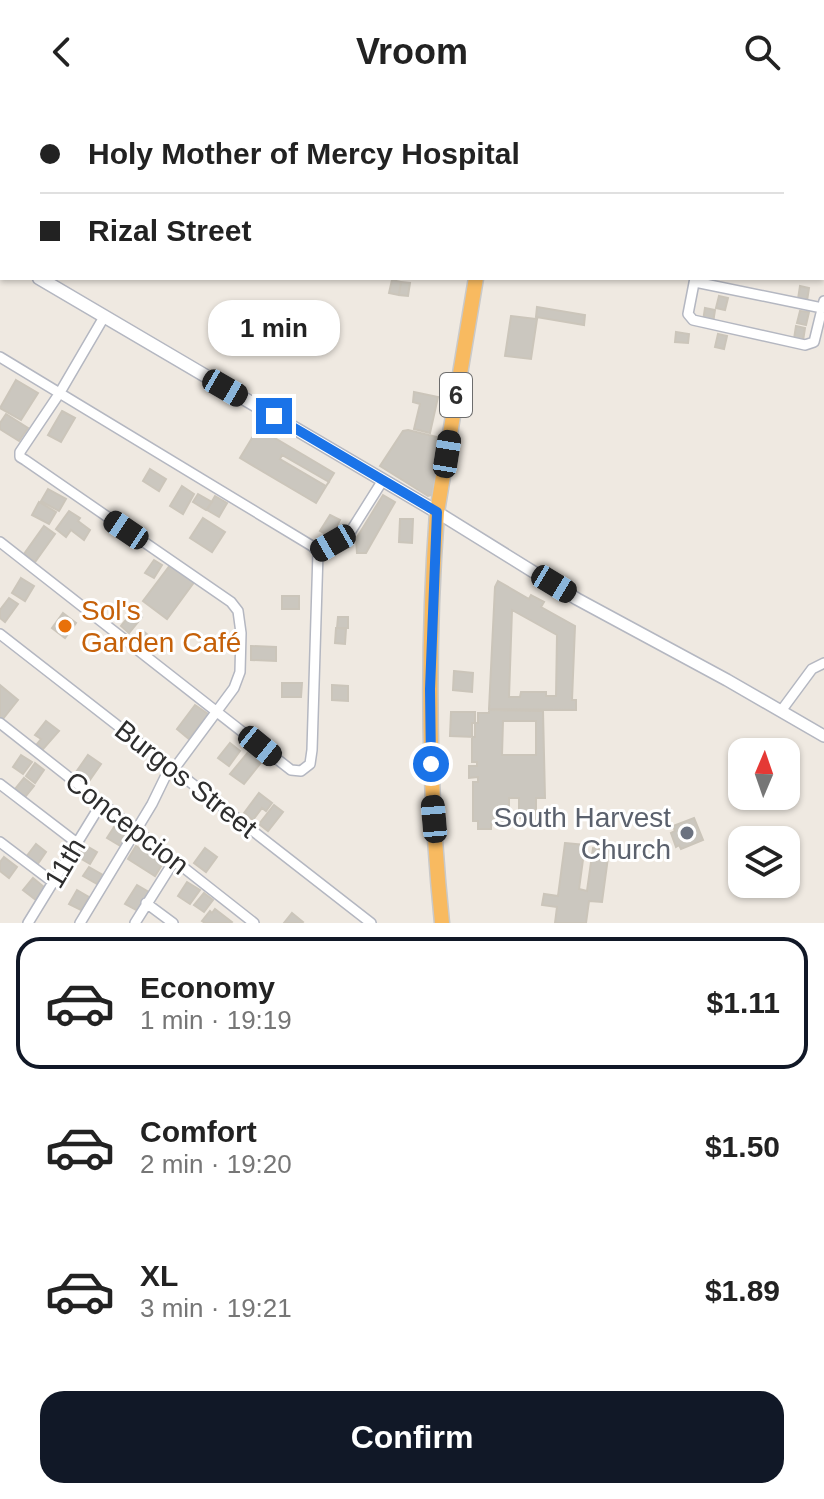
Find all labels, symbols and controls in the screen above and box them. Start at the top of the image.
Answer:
icon: back [40,30,84,74]
icon: search [740,30,784,74]
text: Vroom [356,31,468,72]
text: Holy Mother of Mercy Hospital [88,137,520,170]
text: Rizal Street [88,214,251,247]
callout: 1 min [208,300,340,356]
text: 1 min [240,313,308,343]
car [198,366,252,410]
road number: 6 [440,373,472,417]
route end [256,398,292,434]
car [431,428,463,480]
car [99,507,153,553]
car [306,521,360,565]
car [527,561,581,607]
place label: Sol's Garden Café [81,595,241,658]
marker: Sol's Garden Café [56,617,74,635]
street label: Burgos Street [109,714,263,844]
car [234,722,286,770]
north arrow [728,738,800,810]
map controls [728,738,800,898]
route start [413,746,449,782]
street label: Concepcion [59,765,195,881]
car [420,794,448,844]
place label: South Harvest Church [494,802,671,865]
marker: South Harvest Church [678,824,696,842]
button: layers [728,826,800,898]
street label: 11th [38,833,92,893]
icon: car [44,967,116,1039]
text: Economy [140,971,275,1004]
text: $1.11 [707,986,780,1019]
text: 1 min · 19:19 [140,1005,292,1035]
icon: car [44,1111,116,1183]
text: Comfort [140,1115,257,1148]
text: $1.50 [705,1130,780,1163]
text: 2 min · 19:20 [140,1149,292,1179]
icon: car [44,1255,116,1327]
text: XL [140,1259,178,1292]
text: $1.89 [705,1274,780,1307]
text: 3 min · 19:21 [140,1293,292,1323]
button: Confirm [40,1391,784,1483]

